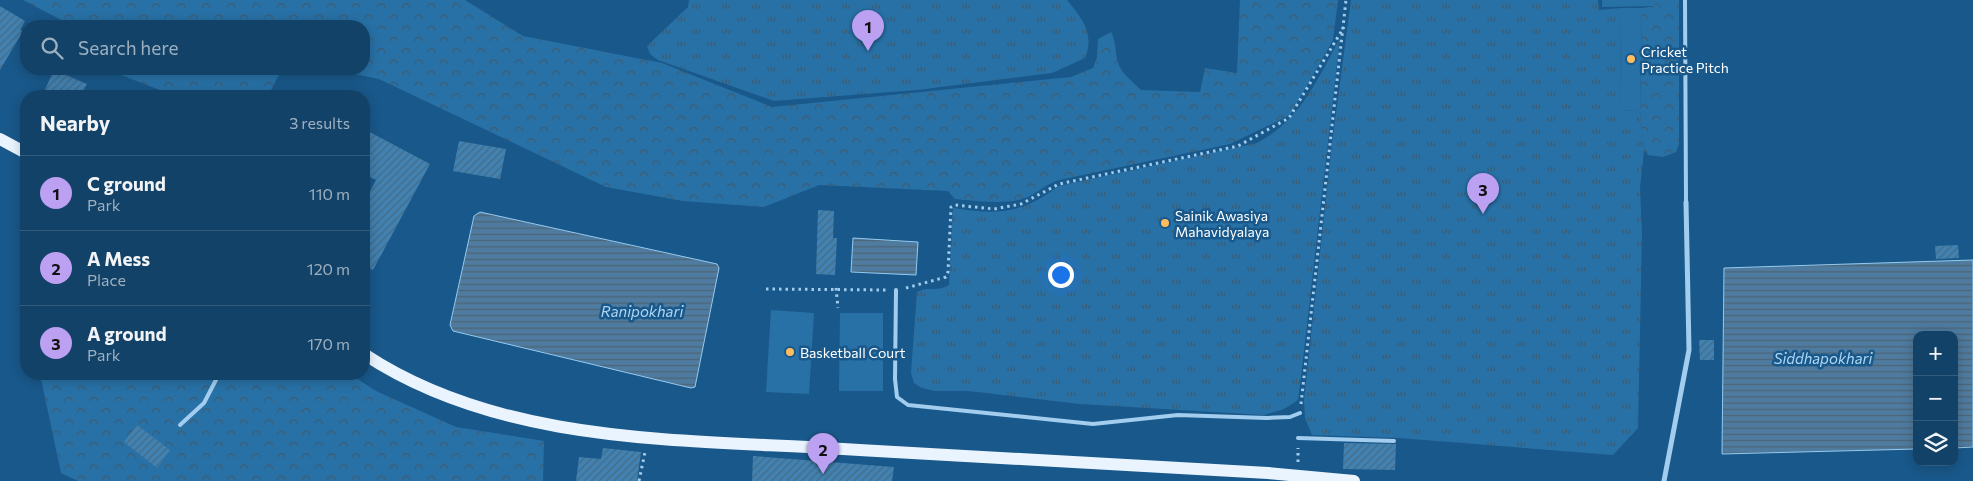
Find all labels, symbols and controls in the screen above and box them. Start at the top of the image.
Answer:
pin: 1 [852,10,884,51]
search box [20,20,370,75]
icon: search [38,34,66,62]
text: Search here [78,36,178,59]
place label: Cricket Practice Pitch [1641,43,1729,76]
marker: Cricket Practice Pitch [1625,53,1637,65]
text: Nearby [40,110,110,135]
text: 3 results [289,113,350,132]
text: C ground [87,172,166,195]
pin: 3 [1467,173,1499,214]
text: 1 [52,184,60,203]
text: 110 m [309,184,350,203]
text: Park [87,195,120,214]
place label: Sainik Awasiya Mahavidyalaya [1175,207,1269,240]
marker: Sainik Awasiya Mahavidyalaya [1159,217,1171,229]
text: A Mess [87,247,150,270]
text: 2 [51,259,61,278]
text: 120 m [307,259,350,278]
your location [1048,262,1074,288]
text: Place [87,270,126,289]
water label: Ranipokhari [601,302,684,320]
text: A ground [87,322,167,345]
map controls [1913,331,1958,466]
button: + [1913,331,1958,376]
text: 3 [51,334,61,353]
text: 170 m [307,334,350,353]
place label: Basketball Court [800,344,906,361]
text: Park [87,345,120,364]
marker: Basketball Court [784,346,796,358]
water label: Siddhapokhari [1774,349,1873,367]
button: − [1913,376,1958,421]
button: layers [1913,421,1958,466]
pin: 2 [807,433,839,474]

